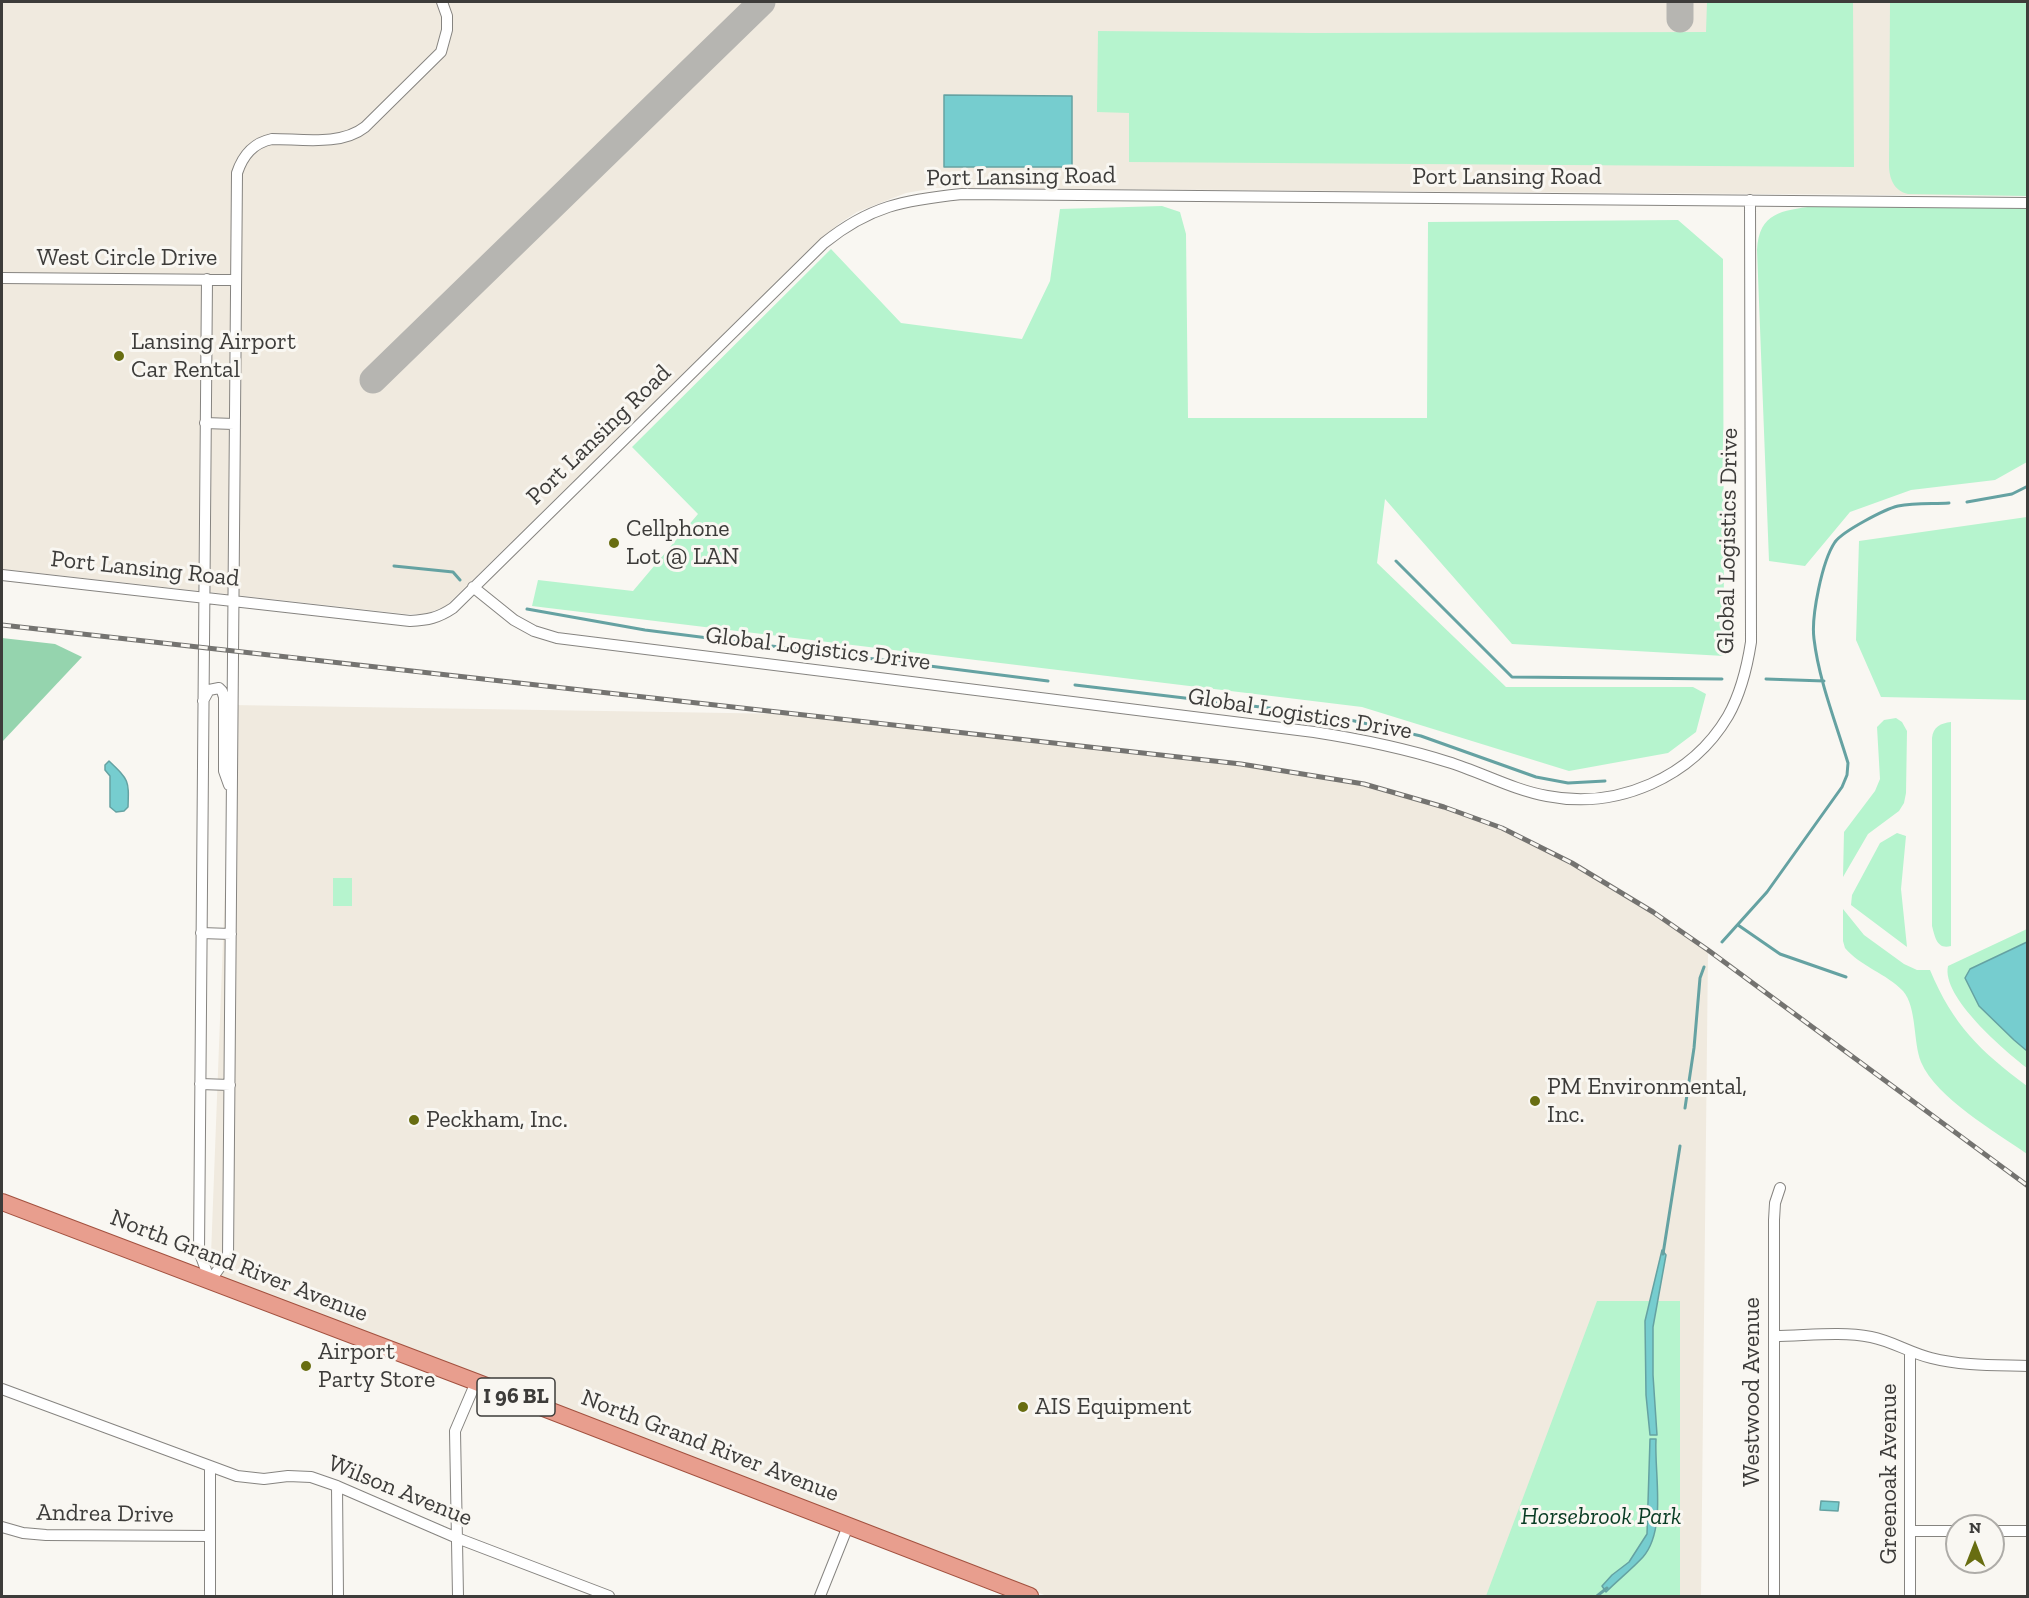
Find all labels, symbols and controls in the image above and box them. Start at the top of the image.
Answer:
street label: Port Lansing Road [926,161,1116,193]
street label: Port Lansing Road [1412,163,1602,191]
street label: West Circle Drive [37,244,217,272]
place label: Lansing Airport Car Rental [131,328,296,384]
marker: Lansing Airport Car Rental [112,349,126,363]
street label: Port Lansing Road [521,359,677,511]
street label: Global Logistics Drive [1712,428,1744,654]
place label: Cellphone Lot @ LAN [626,515,739,571]
marker: Cellphone Lot @ LAN [607,536,621,550]
street label: Port Lansing Road [49,545,241,593]
street label: Global Logistics Drive [704,621,932,677]
street label: Global Logistics Drive [1186,682,1414,746]
place label: PM Environmental, Inc. [1547,1073,1747,1129]
marker: PM Environmental, Inc. [1528,1094,1542,1108]
place label: Peckham, Inc. [426,1106,568,1134]
marker: Peckham, Inc. [407,1113,421,1127]
street label: North Grand River Avenue [106,1203,372,1329]
street label: Westwood Avenue [1738,1297,1766,1487]
place label: Airport Party Store [318,1338,435,1394]
marker: Airport Party Store [299,1359,313,1373]
road number: I 96 BL [477,1378,555,1416]
street label: North Grand River Avenue [577,1383,843,1509]
street label: Greenoak Avenue [1875,1384,1903,1564]
place label: AIS Equipment [1035,1393,1191,1421]
marker: AIS Equipment [1016,1400,1030,1414]
street label: Wilson Avenue [324,1449,476,1533]
street label: Andrea Drive [36,1498,174,1530]
park label: Horsebrook Park [1521,1503,1681,1531]
north arrow [1945,1514,2005,1574]
text: N [1969,1518,1981,1537]

